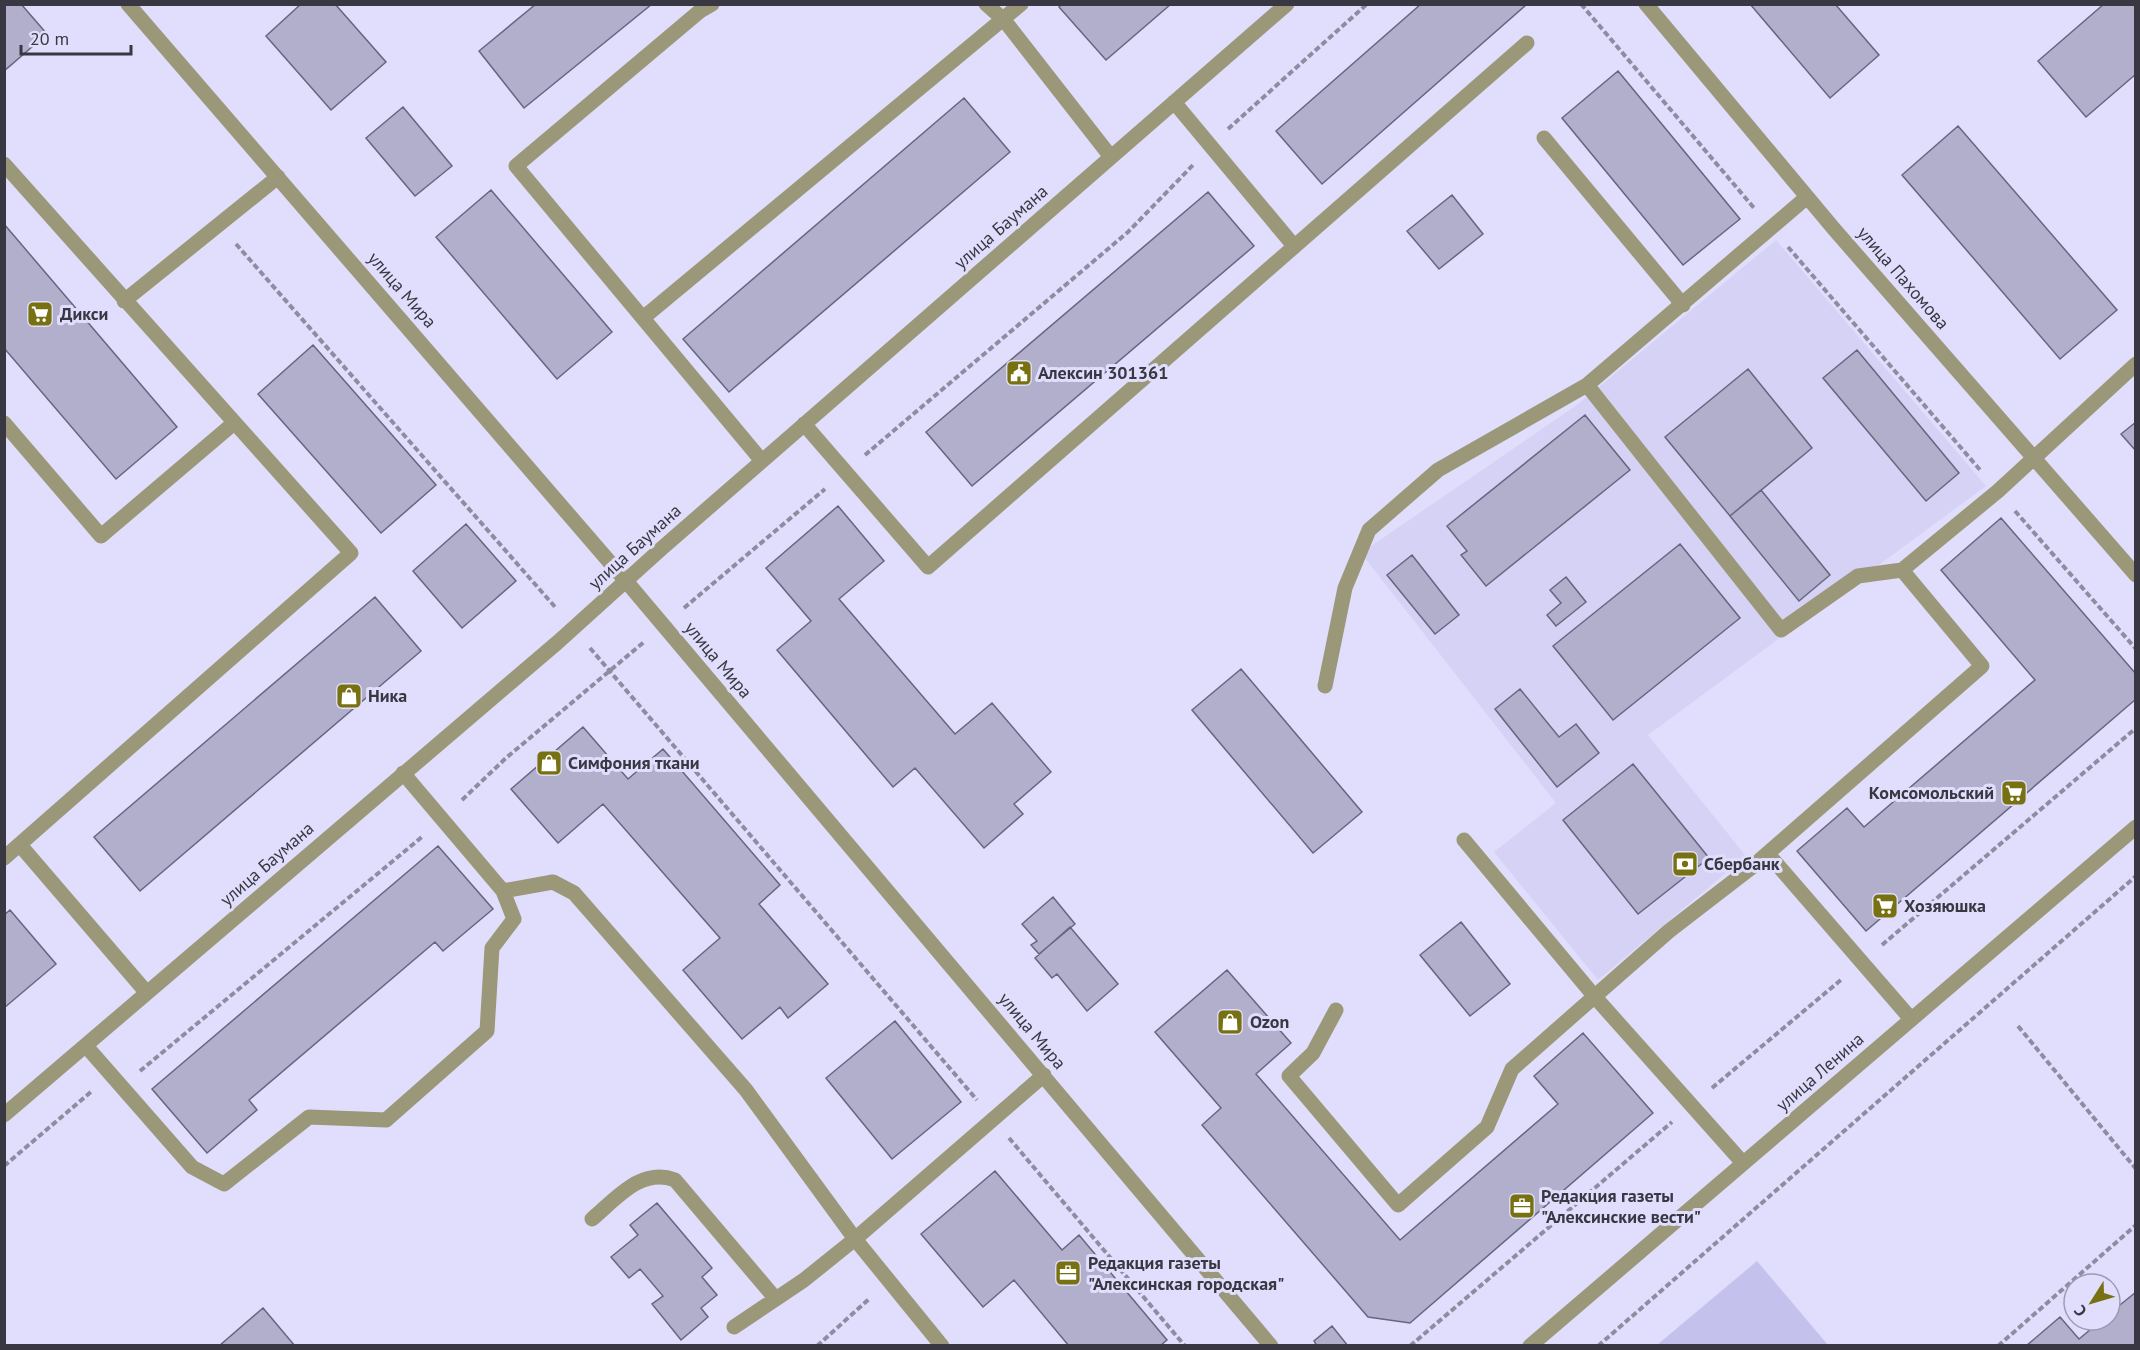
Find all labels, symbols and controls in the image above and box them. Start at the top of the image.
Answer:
scale bar [21,18,130,56]
text: 20 m [30,27,69,50]
street label: улица Баумана [949,180,1052,274]
street label: улица Пахомова [1852,221,1954,334]
street label: улица Мира [363,247,442,332]
supermarket icon: Дикси [25,299,55,329]
place label: Дикси [60,302,108,325]
public building icon: Алексин 301361 [1004,358,1034,388]
place label: Алексин 301361 [1038,361,1168,384]
street label: улица Баумана [583,499,686,594]
street label: улица Мира [680,617,757,703]
shop icon: Ника [334,681,364,711]
place label: Ника [368,684,407,707]
shop icon: Симфония ткани [534,748,564,778]
place label: Симфония ткани [568,751,700,774]
supermarket icon: Комсомольский [1999,778,2029,808]
place label: Комсомольский [1869,781,1994,804]
street label: улица Баумана [215,817,318,911]
bank icon: Сбербанк [1670,849,1700,879]
place label: Сбербанк [1704,852,1780,875]
supermarket icon: Хозяюшка [1870,891,1900,921]
place label: Хозяюшка [1904,894,1986,917]
street label: улица Мира [994,988,1071,1074]
shop icon: Ozon [1215,1007,1245,1037]
place label: Ozon [1250,1010,1289,1033]
street label: улица Ленина [1771,1027,1868,1116]
place label: Редакция газеты "Алексинские вести" [1541,1184,1701,1228]
office icon: Редакция газеты "Алексинские вести" [1507,1191,1537,1221]
place label: Редакция газеты "Алексинская городская" [1088,1251,1284,1295]
office icon: Редакция газеты "Алексинская городская" [1053,1258,1083,1288]
north arrow [2062,1272,2122,1332]
text: С [2069,1301,2091,1321]

